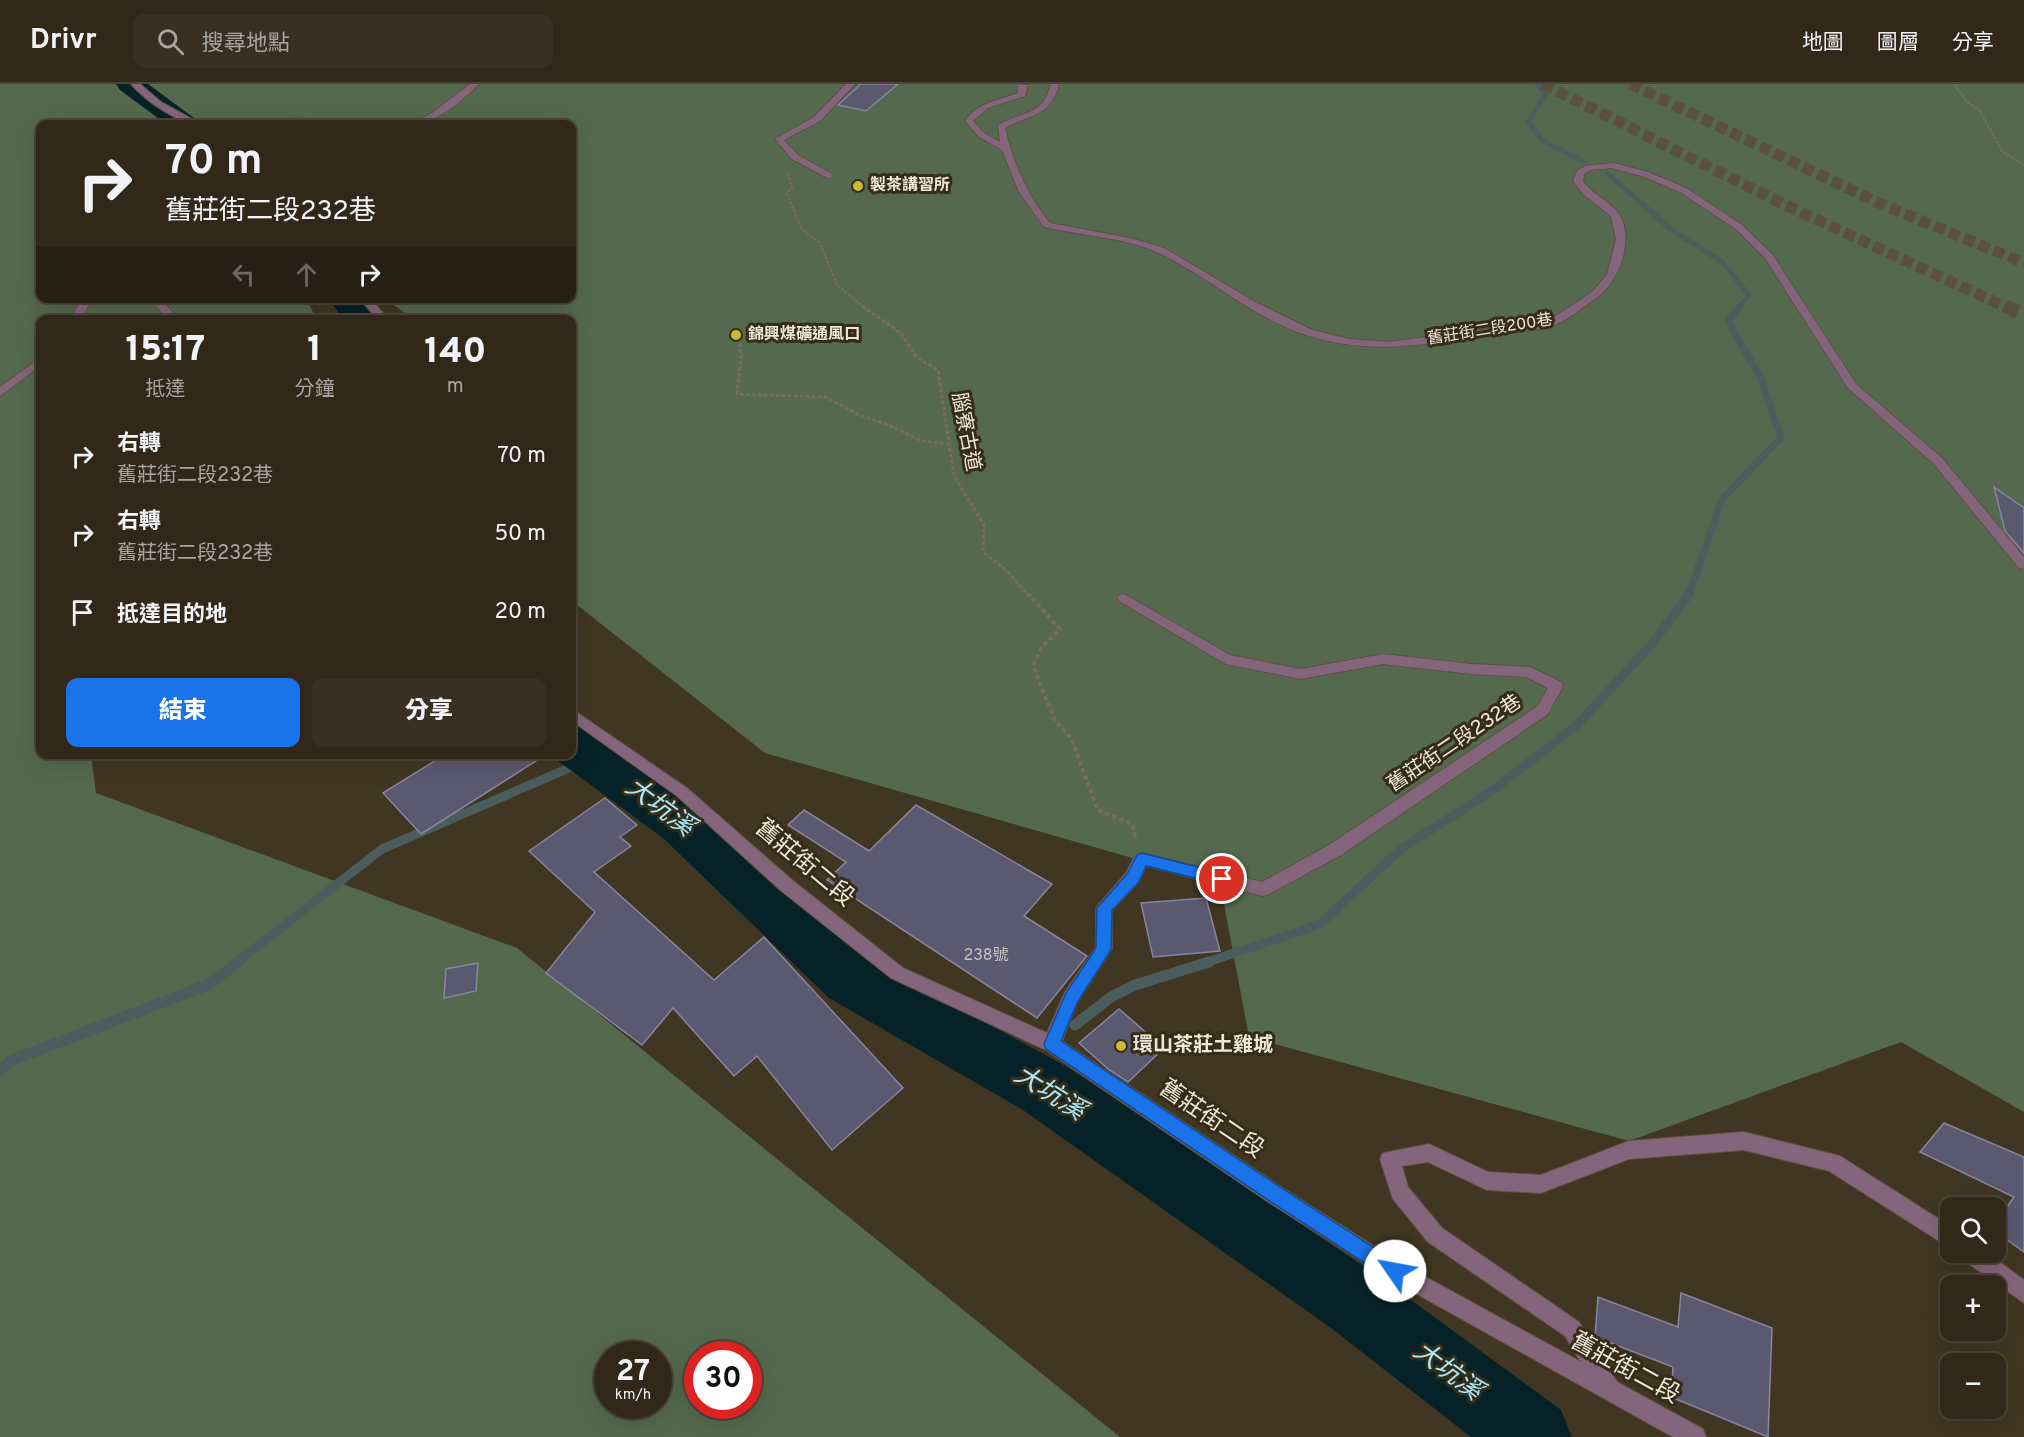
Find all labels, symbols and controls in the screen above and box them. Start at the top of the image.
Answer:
search box [133,14,553,68]
text: Drivr [30,23,97,59]
icon: search [154,25,187,58]
text: 地圖 [1802,30,1844,57]
text: 圖層 [1877,30,1919,57]
text: 分享 [1952,30,1994,57]
text: 搜尋地點 [202,31,290,58]
text: 70 m [165,136,263,189]
icon: right [66,144,144,222]
place label: 製茶講習所 [870,175,950,196]
marker: 製茶講習所 [851,179,865,193]
text: 舊莊街二段232巷 [165,195,376,229]
icon: left [227,258,260,291]
icon: ahead [290,258,323,291]
icon: right [353,258,386,291]
street label: 舊莊街二段200巷 [1426,310,1554,350]
place label: 錦興煤礦通風口 [748,325,860,345]
text: 15:17 [126,328,205,374]
text: 1 [307,328,322,374]
marker: 錦興煤礦通風口 [729,328,743,342]
text: 140 [424,330,486,376]
text: m [447,374,464,400]
text: 抵達 [145,377,185,403]
text: 分鐘 [295,377,335,403]
street label: 腦寮古道 [945,390,985,474]
text: 右轉 [117,431,161,458]
icon: right [66,440,99,473]
text: 70 m [497,443,546,470]
text: 舊莊街二段232巷 [117,463,273,489]
text: 右轉 [117,509,161,536]
icon: right [66,518,99,551]
text: 50 m [494,521,546,548]
text: 舊莊街二段232巷 [117,541,273,567]
icon: arrive [66,596,99,629]
text: 20 m [495,599,546,626]
text: 抵達目的地 [117,602,227,629]
button: 結束 [66,678,300,747]
button: 分享 [312,678,546,747]
street label: 舊莊街二段232巷 [1383,690,1527,798]
water label: 大坑溪 [618,771,703,847]
street label: 舊莊街二段 [748,814,860,914]
pin [1196,853,1247,904]
icon: arrive [1205,862,1238,895]
house number: 238號 [963,946,1009,966]
place label: 環山茶莊土雞城 [1133,1033,1273,1059]
marker: 環山茶莊土雞城 [1114,1039,1128,1053]
water label: 大坑溪 [1007,1059,1094,1131]
street label: 舊莊街二段 [1153,1074,1269,1166]
map controls [1940,1197,2006,1419]
button: search [1940,1197,2006,1263]
position arrow [1363,1239,1427,1303]
button: + [1940,1275,2006,1341]
street label: 舊莊街二段 [1565,1327,1685,1411]
water label: 大坑溪 [1406,1335,1491,1411]
speed limit sign: 30 [684,1341,762,1419]
button: − [1940,1353,2006,1419]
text: 27 [616,1354,650,1391]
text: km/h [615,1386,651,1405]

